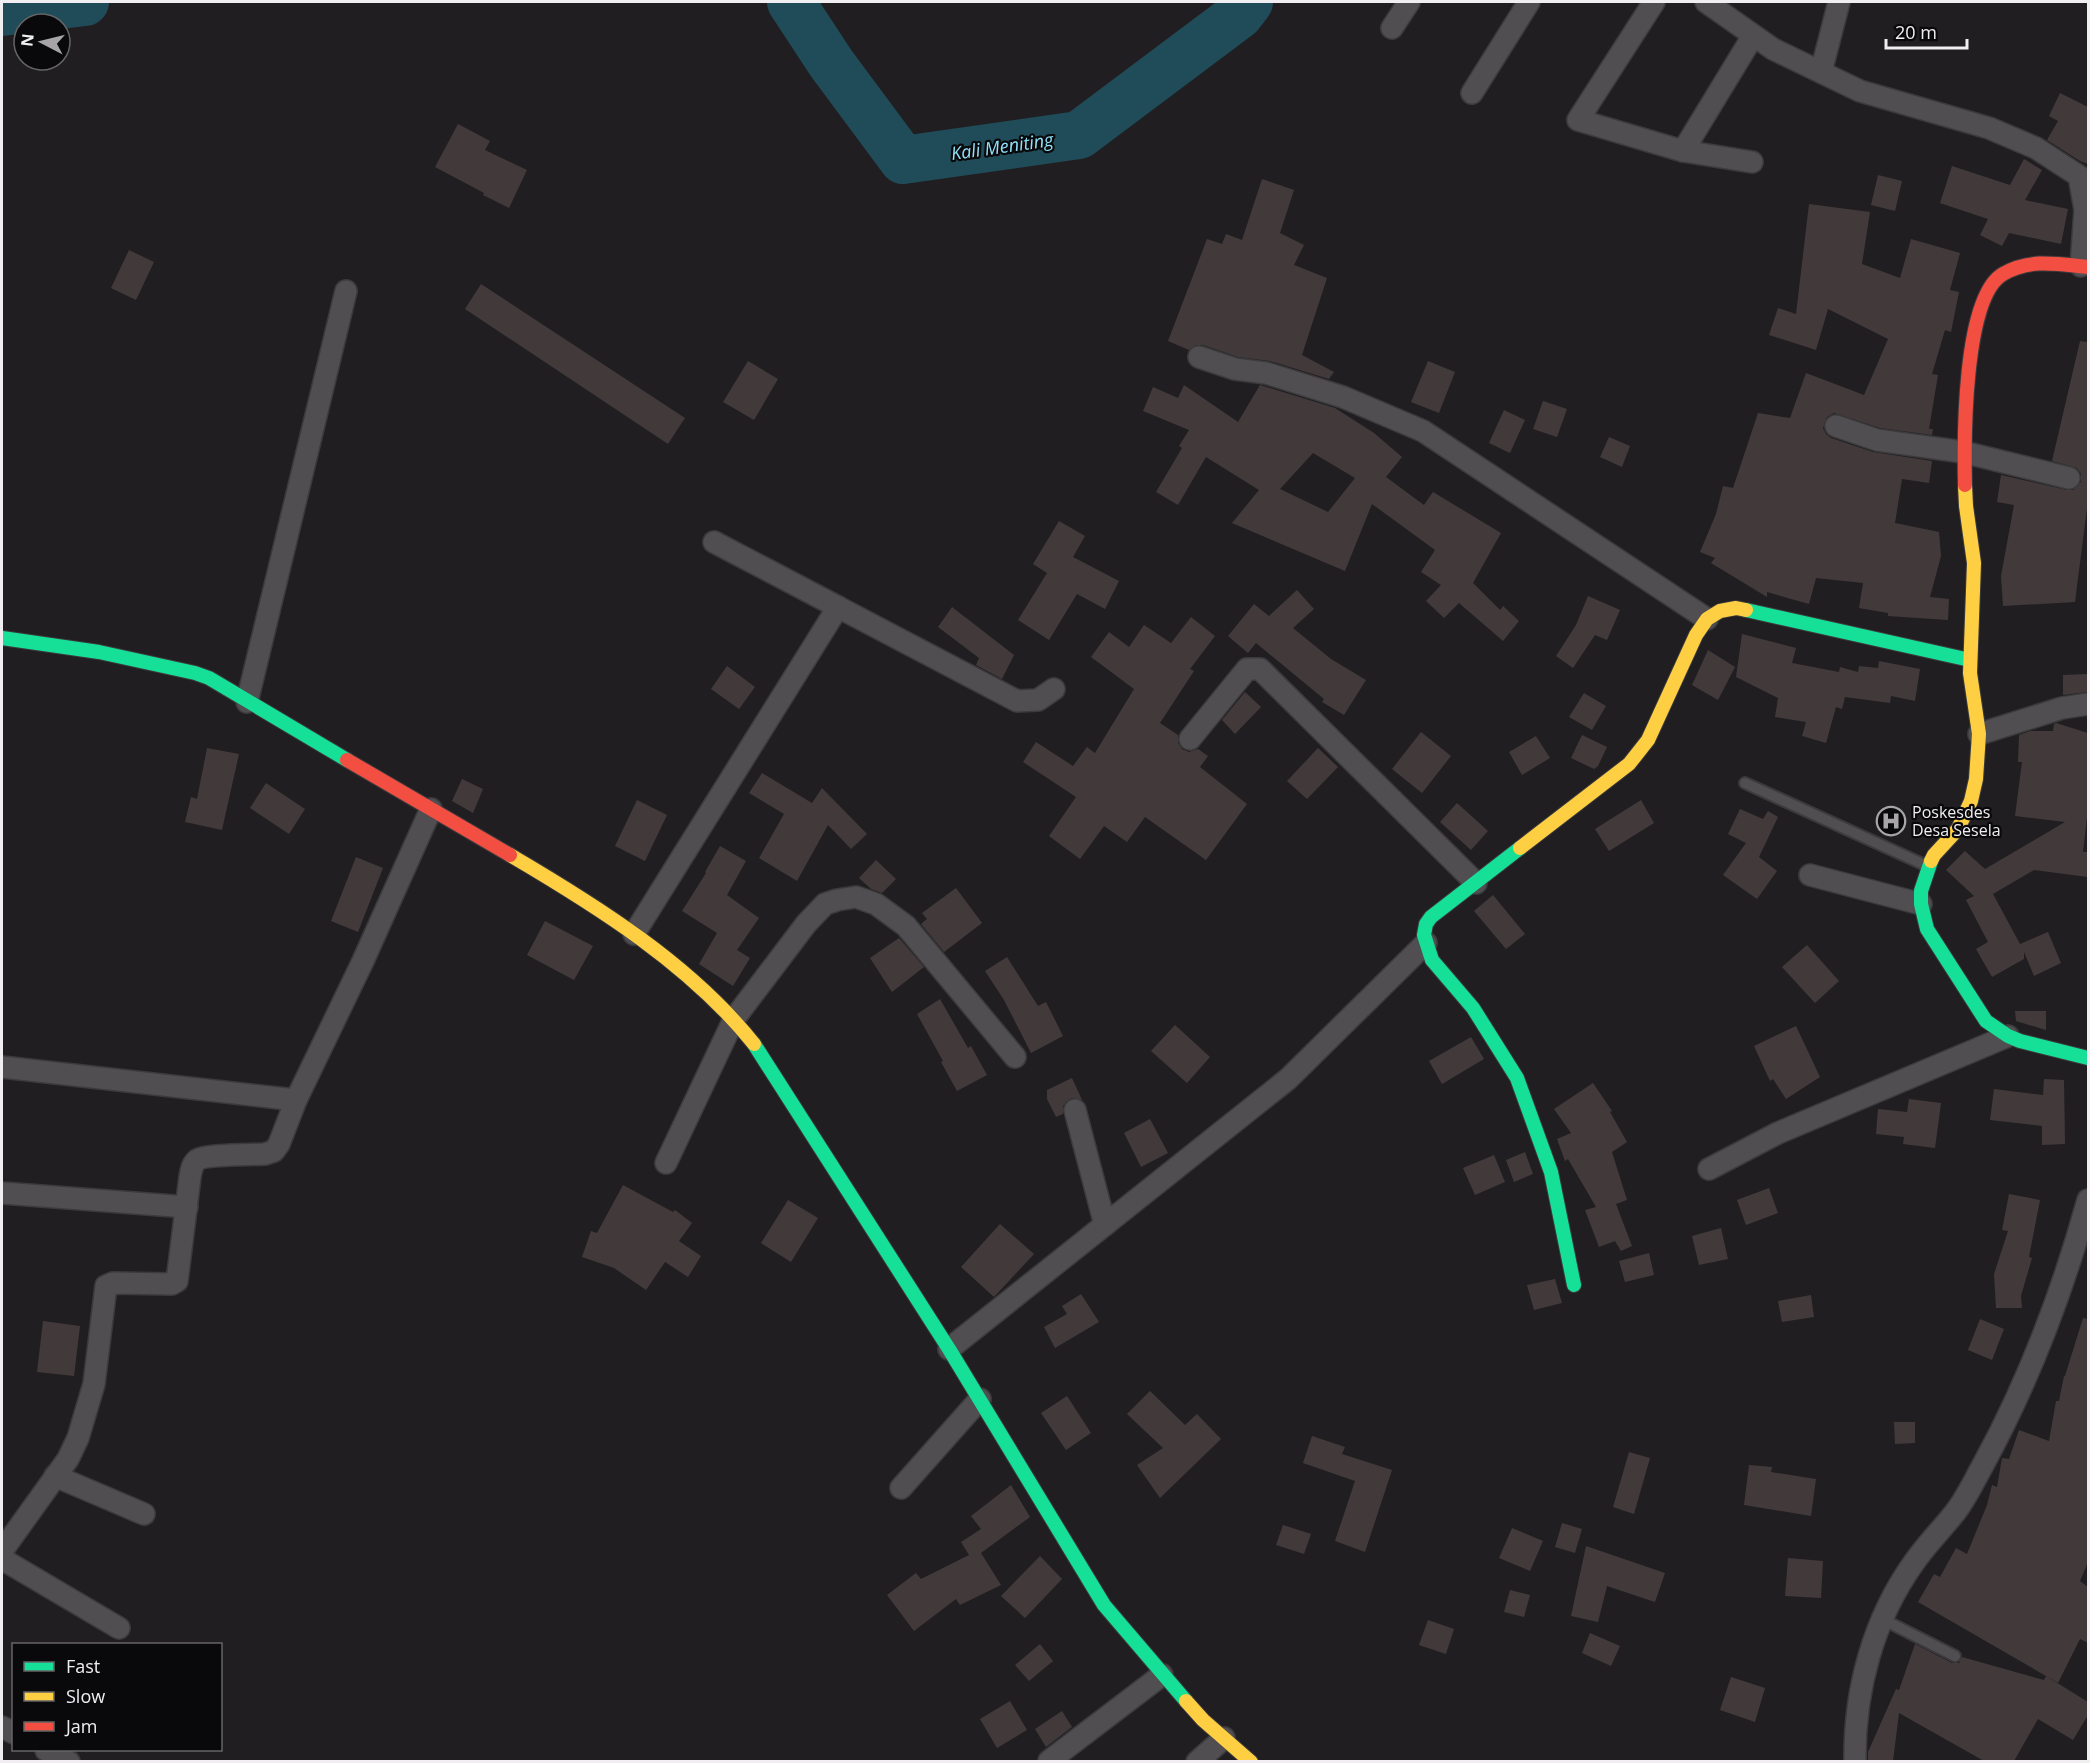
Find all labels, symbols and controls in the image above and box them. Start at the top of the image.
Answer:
north arrow [12,12,72,72]
scale bar [1886,12,1967,50]
text: 20 m [1895,20,1937,44]
text: N [15,32,39,48]
water label: Kali Meniting [949,127,1055,165]
place label: Poskesdes Desa Sesela [1912,801,2001,841]
hospital icon: Poskesdes Desa Sesela [1875,805,1907,837]
legend [12,1643,222,1751]
text: Fast [66,1654,100,1678]
text: Slow [66,1684,105,1708]
text: Jam [64,1714,98,1738]

